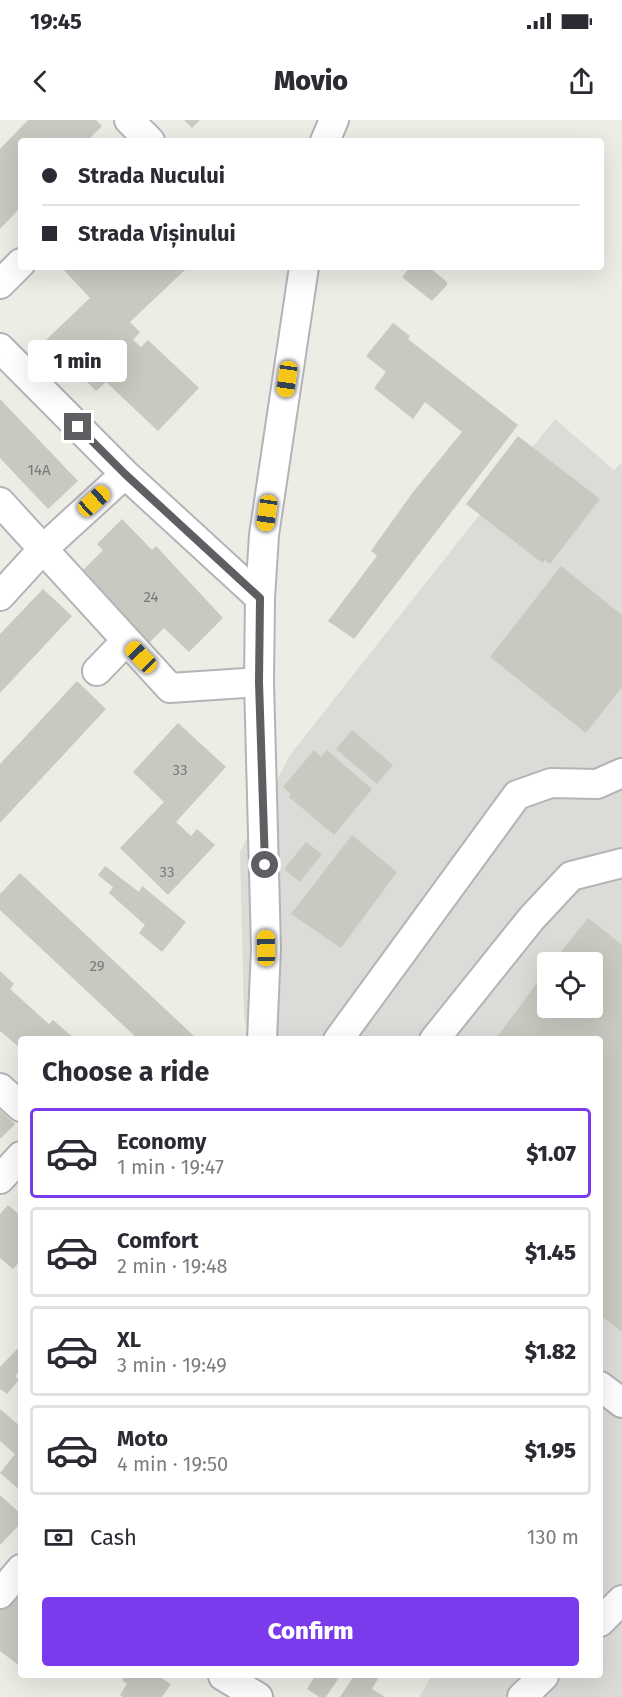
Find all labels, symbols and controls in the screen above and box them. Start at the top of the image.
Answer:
text: 19:45 [30,8,82,35]
icon: back [24,65,57,98]
text: Movio [274,65,348,97]
icon: share [565,65,598,98]
text: Strada Nucului [78,162,225,189]
text: Strada Vișinului [78,220,236,247]
callout: 1 min [28,340,128,382]
text: 1 min [54,349,101,373]
car [276,360,298,398]
route end [64,413,91,440]
house number: 14A [27,461,51,479]
car [75,482,113,520]
car [256,494,278,532]
house number: 24 [143,588,159,606]
car [122,638,160,676]
house number: 33 [173,761,187,779]
route start [251,851,278,878]
house number: 33 [160,863,174,881]
car [257,930,275,966]
map controls [537,952,603,1018]
button: locate [537,952,603,1018]
house number: 29 [89,957,105,975]
text: Choose a ride [42,1056,209,1088]
icon: car [45,1126,99,1180]
text: Economy [117,1128,206,1155]
text: $1.07 [526,1140,576,1167]
text: 1 min · 19:47 [117,1155,224,1179]
icon: car [45,1225,99,1279]
text: Comfort [117,1227,198,1254]
text: $1.45 [525,1239,576,1266]
text: 2 min · 19:48 [117,1254,228,1278]
icon: car [45,1324,99,1378]
text: XL [117,1326,141,1353]
text: $1.82 [525,1338,576,1365]
text: 3 min · 19:49 [117,1353,227,1377]
icon: car [45,1423,99,1477]
text: Moto [117,1425,168,1452]
text: $1.95 [525,1437,576,1464]
text: 4 min · 19:50 [117,1452,228,1476]
icon: cash [42,1521,75,1554]
text: Cash [90,1524,137,1551]
text: 130 m [527,1525,579,1549]
button: Confirm [42,1597,579,1666]

